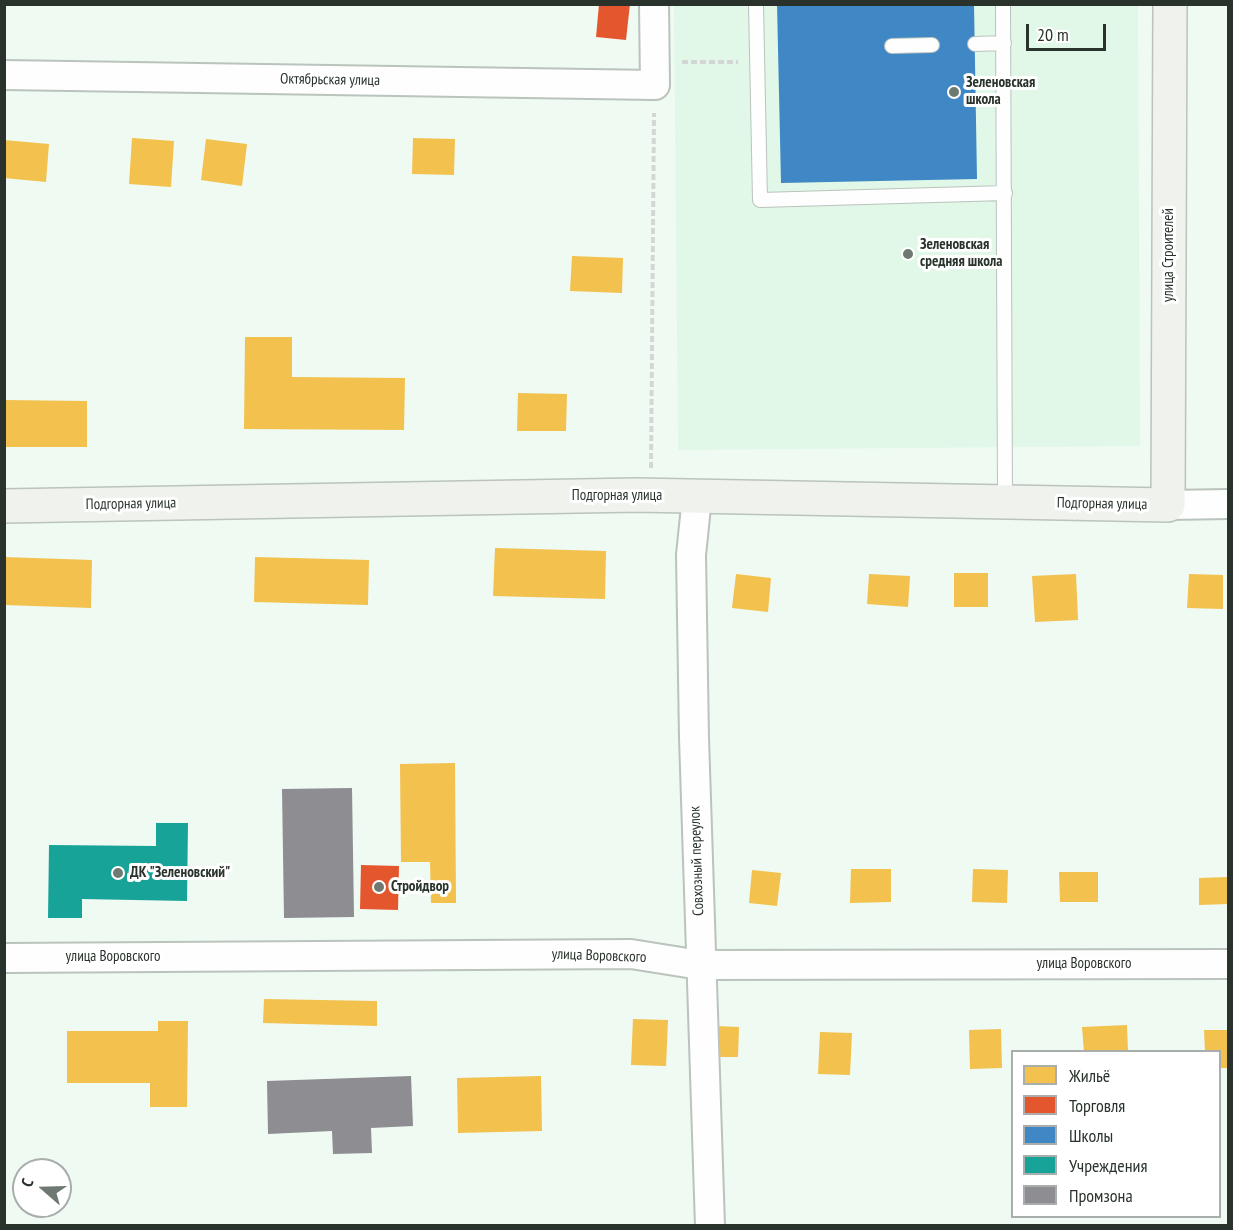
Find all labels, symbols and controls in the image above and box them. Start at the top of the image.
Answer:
scale bar [1029,12,1108,50]
text: 20 m [1037,23,1069,46]
street label: Октябрьская улица [280,70,380,90]
place label: Зеленовская школа [966,74,1035,109]
marker: Зеленовская школа [947,85,961,99]
street label: улица Строителей [1160,208,1178,302]
place label: Зеленовская средняя школа [920,236,1003,271]
marker: Зеленовская средняя школа [901,247,915,261]
street label: Подгорная улица [572,487,662,505]
street label: Подгорная улица [86,494,176,514]
street label: Подгорная улица [1057,494,1147,514]
street label: Совхозный переулок [686,806,708,916]
place label: ДК "Зеленовский" [130,864,230,882]
marker: ДК "Зеленовский" [111,866,125,880]
place label: Стройдвор [391,878,449,896]
marker: Стройдвор [372,880,386,894]
street label: улица Воровского [551,945,647,967]
street label: улица Воровского [66,948,160,966]
street label: улица Воровского [1037,955,1131,973]
legend [1011,1050,1221,1218]
text: Жильё [1069,1064,1110,1087]
text: Торговля [1069,1094,1125,1117]
text: Школы [1069,1124,1113,1147]
text: Учреждения [1069,1154,1147,1177]
north arrow [12,1158,72,1218]
text: С [16,1176,38,1189]
text: Промзона [1069,1184,1133,1207]

